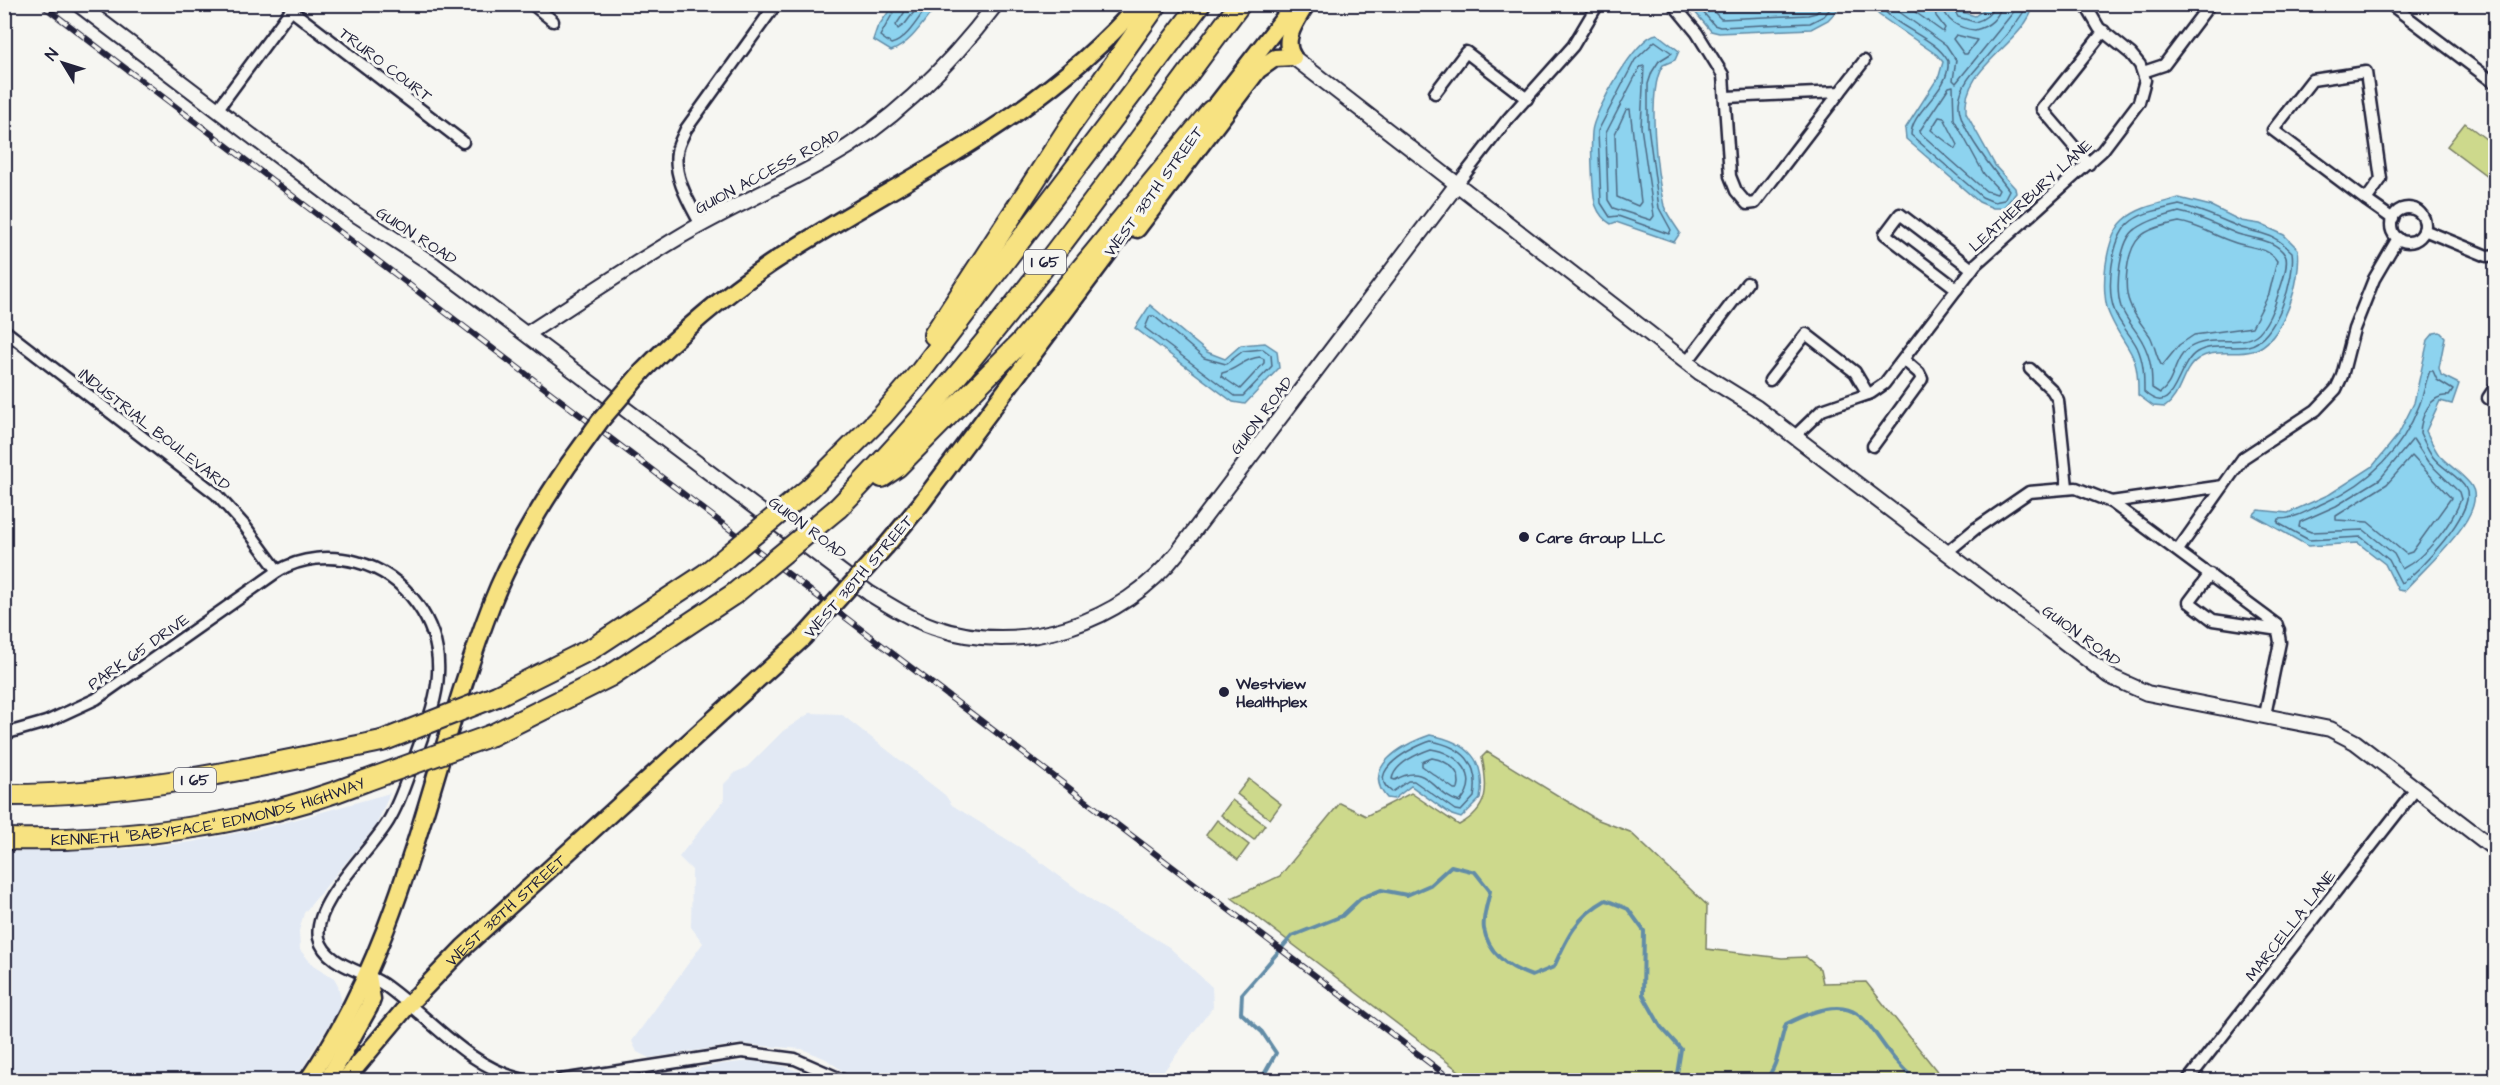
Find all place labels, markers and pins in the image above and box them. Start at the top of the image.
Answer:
place label: Care Group LLC [1536,527,1666,549]
marker: Care Group LLC [1517,530,1531,544]
place label: Westview Healthplex [1235,673,1307,713]
marker: Westview Healthplex [1217,685,1231,699]

